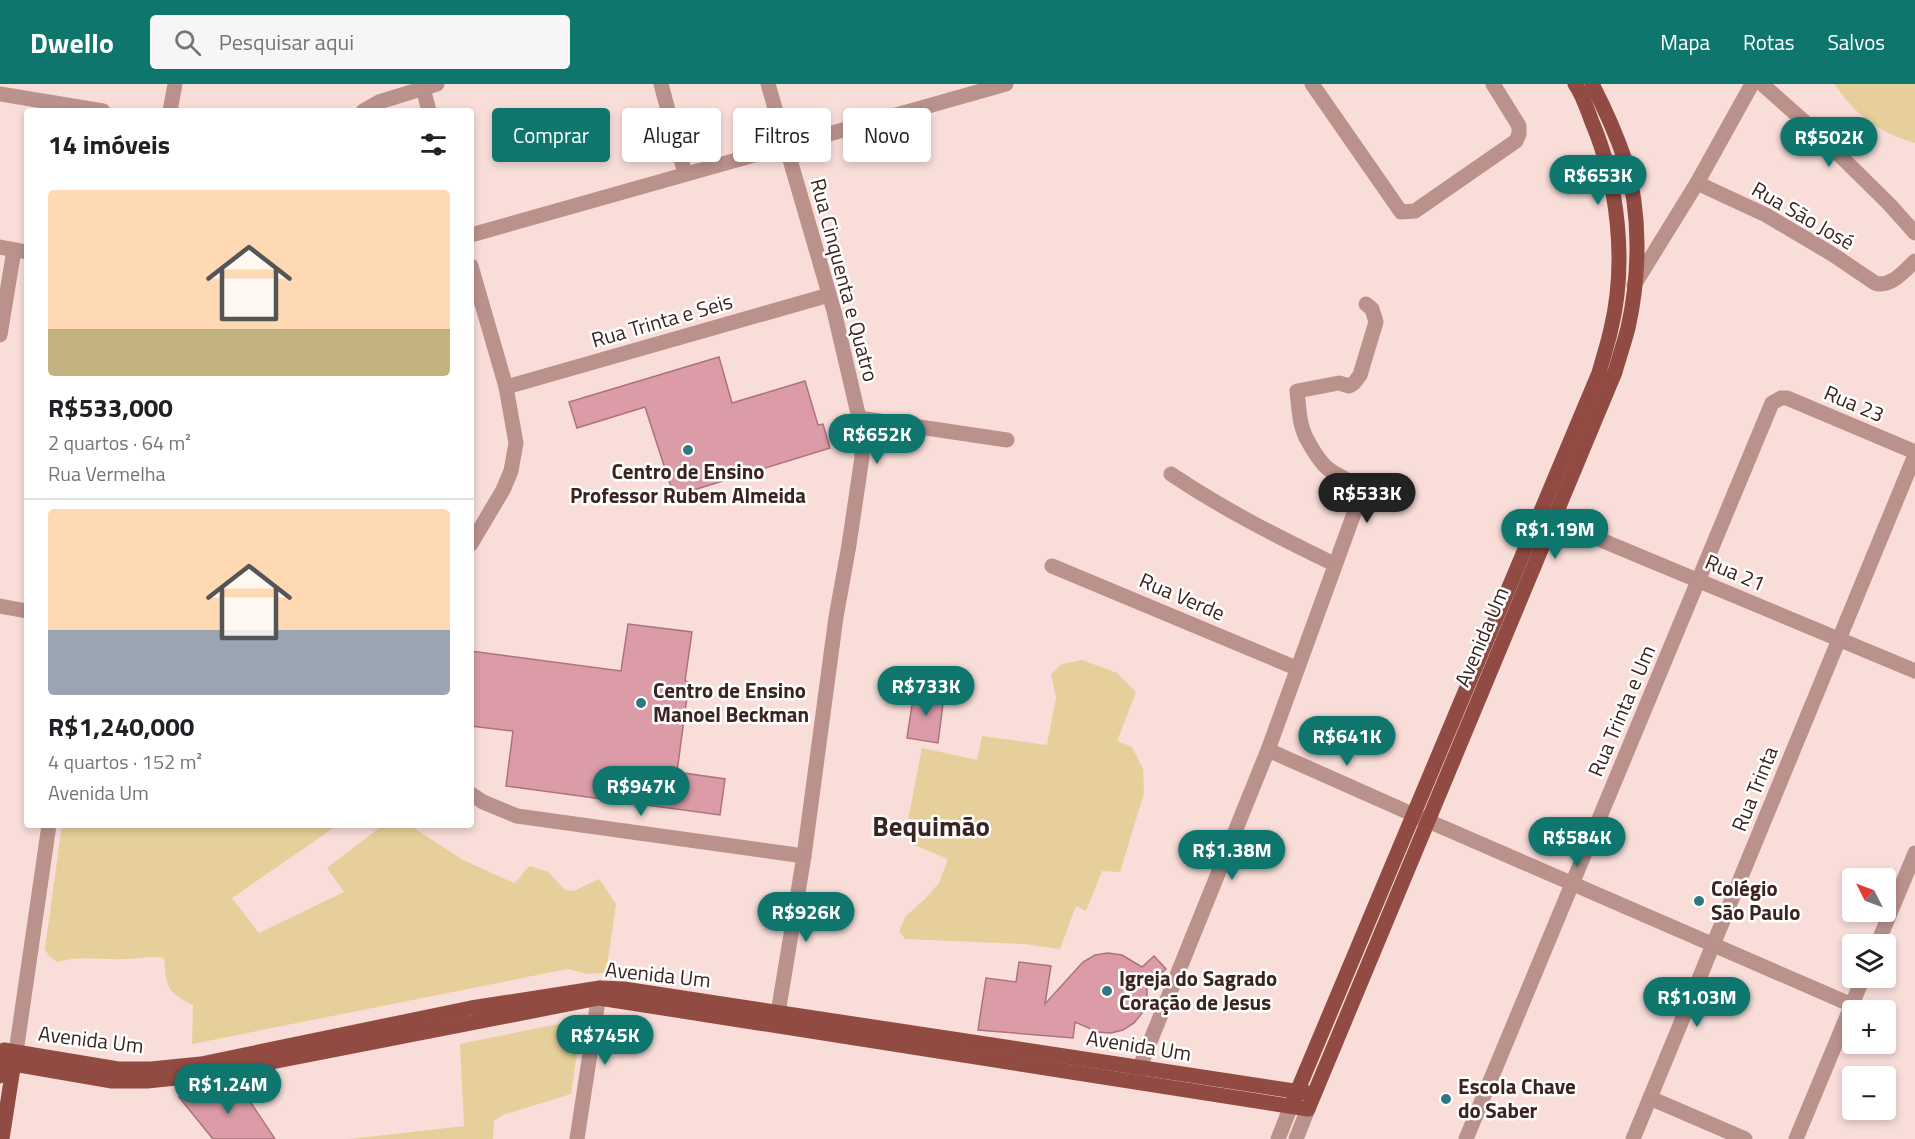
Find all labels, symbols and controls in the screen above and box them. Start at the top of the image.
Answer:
search box [150,15,570,69]
text: Dwello [30,21,114,64]
text: Pesquisar aqui [219,25,354,59]
icon: search [171,26,204,59]
text: Mapa [1660,26,1710,58]
text: Rotas [1743,26,1794,58]
text: Salvos [1827,26,1885,58]
chip: Comprar [492,108,610,162]
chip: Alugar [622,108,721,162]
chip: Filtros [733,108,831,162]
chip: Novo [843,108,931,162]
pin: R$502K [1780,117,1878,168]
text: R$502K [1794,121,1864,152]
text: 14 imóveis [48,125,170,164]
icon: filters [417,128,450,161]
pin: R$653K [1549,155,1647,206]
text: R$653K [1563,159,1633,190]
street label: Rua São José [1746,173,1861,258]
street label: Rua Cinquenta e Quatro [802,175,888,385]
icon: home [195,229,303,337]
street label: Rua Trinta e Seis [587,285,736,355]
street label: Rua 23 [1819,376,1889,430]
text: R$533,000 [48,388,173,427]
pin: R$652K [828,414,926,465]
text: R$652K [842,418,912,449]
text: 2 quartos · 64 m² [48,427,191,458]
marker: Centro de Ensino Professor Rubem Almeida [681,443,695,457]
place label: Centro de Ensino Professor Rubem Almeida [570,455,806,511]
text: Rua Vermelha [48,458,166,489]
pin: R$533K [1318,473,1416,524]
text: R$533K [1332,477,1402,508]
pin: R$1.19M [1500,509,1610,560]
text: R$1.19M [1515,513,1595,544]
street label: Rua 21 [1700,545,1770,599]
icon: home [195,548,303,656]
street label: Rua Verde [1135,564,1230,628]
street label: Avenida Um [1446,582,1516,692]
street label: Rua Trinta e Um [1579,640,1663,781]
pin: R$733K [877,666,975,717]
text: R$733K [891,670,961,701]
place label: Centro de Ensino Manoel Beckman [653,674,809,730]
marker: Centro de Ensino Manoel Beckman [634,696,648,710]
text: R$1,240,000 [48,707,194,746]
pin: R$641K [1298,716,1396,767]
text: R$641K [1312,720,1382,751]
street label: Rua Trinta [1722,741,1786,836]
text: 4 quartos · 152 m² [48,746,202,777]
pin: R$947K [592,766,690,817]
text: R$947K [606,770,676,801]
text: Avenida Um [48,777,149,808]
district label: Bequimão [872,805,990,846]
pin: R$584K [1528,817,1626,868]
text: R$584K [1542,821,1612,852]
pin: R$1.38M [1177,830,1287,881]
text: R$1.38M [1192,834,1272,865]
north arrow [1842,868,1896,922]
map controls [1842,868,1896,1120]
place label: Colégio São Paulo [1711,872,1800,928]
pin: R$926K [757,892,855,943]
marker: Colégio São Paulo [1692,894,1706,908]
text: R$926K [771,896,841,927]
button: layers [1842,934,1896,988]
street label: Avenida Um [604,953,712,995]
place label: Igreja do Sagrado Coração de Jesus [1119,962,1277,1018]
pin: R$1.03M [1642,977,1752,1028]
text: R$1.03M [1657,981,1737,1012]
marker: Igreja do Sagrado Coração de Jesus [1100,984,1114,998]
button: + [1842,1000,1896,1054]
pin: R$745K [556,1015,654,1066]
street label: Avenida Um [37,1017,146,1061]
text: R$745K [570,1019,640,1050]
street label: Avenida Um [1084,1021,1194,1069]
pin: R$1.24M [173,1064,283,1115]
button: − [1842,1066,1896,1120]
text: R$1.24M [188,1068,268,1099]
place label: Escola Chave do Saber [1458,1070,1576,1126]
marker: Escola Chave do Saber [1439,1092,1453,1106]

